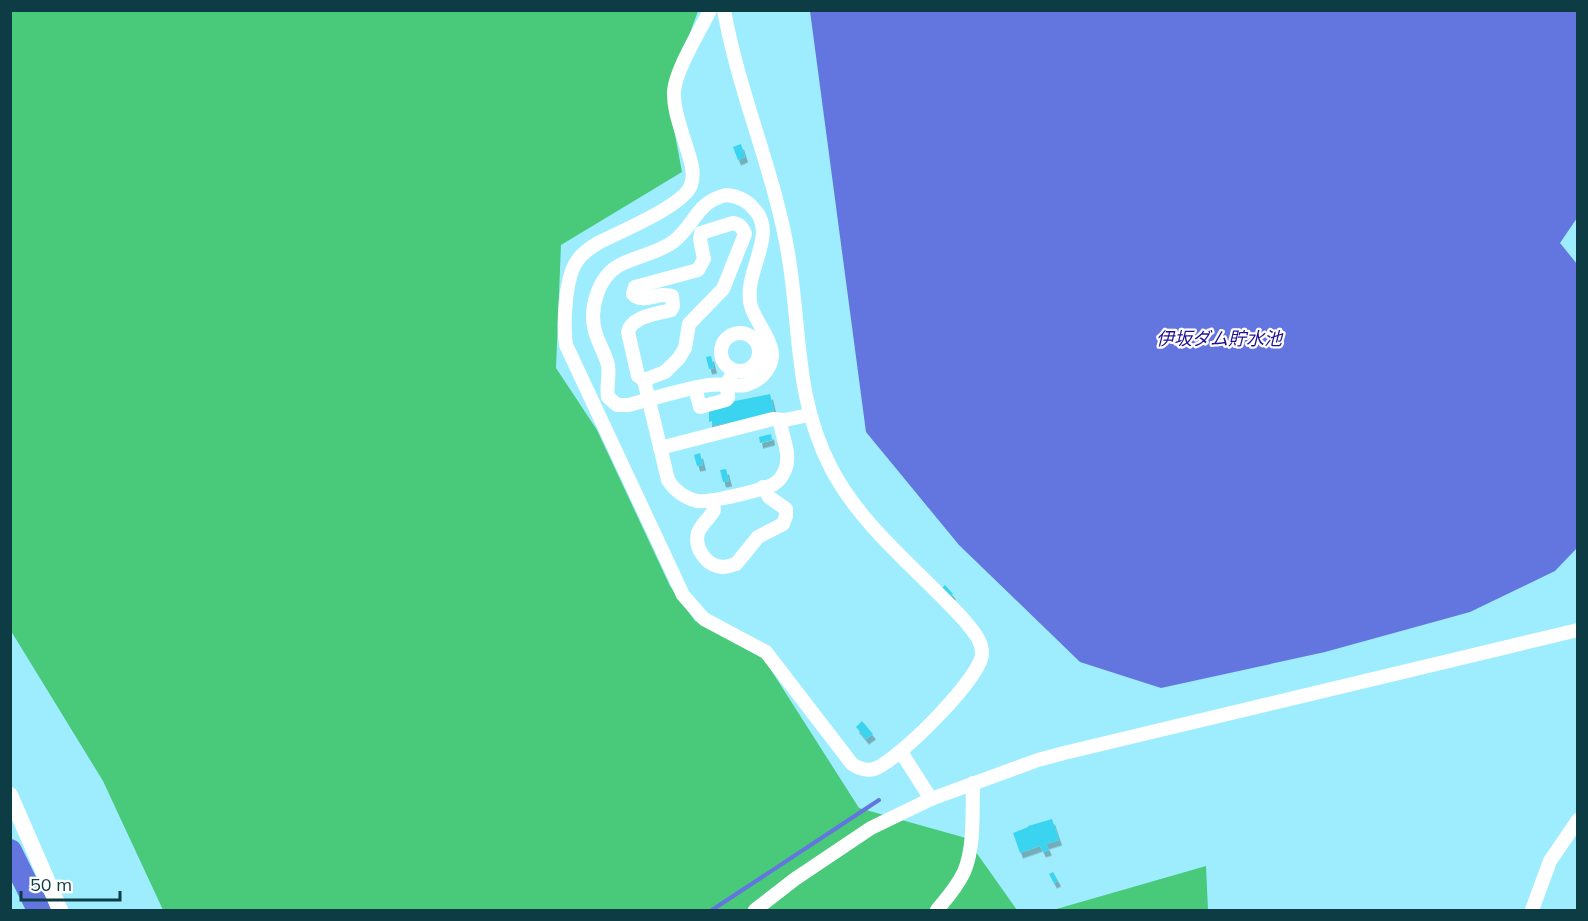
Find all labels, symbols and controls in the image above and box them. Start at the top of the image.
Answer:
water label: 伊坂ダム貯水池 [1156,327,1284,350]
scale bar [21,864,120,902]
text: 50 m [30,873,72,896]

